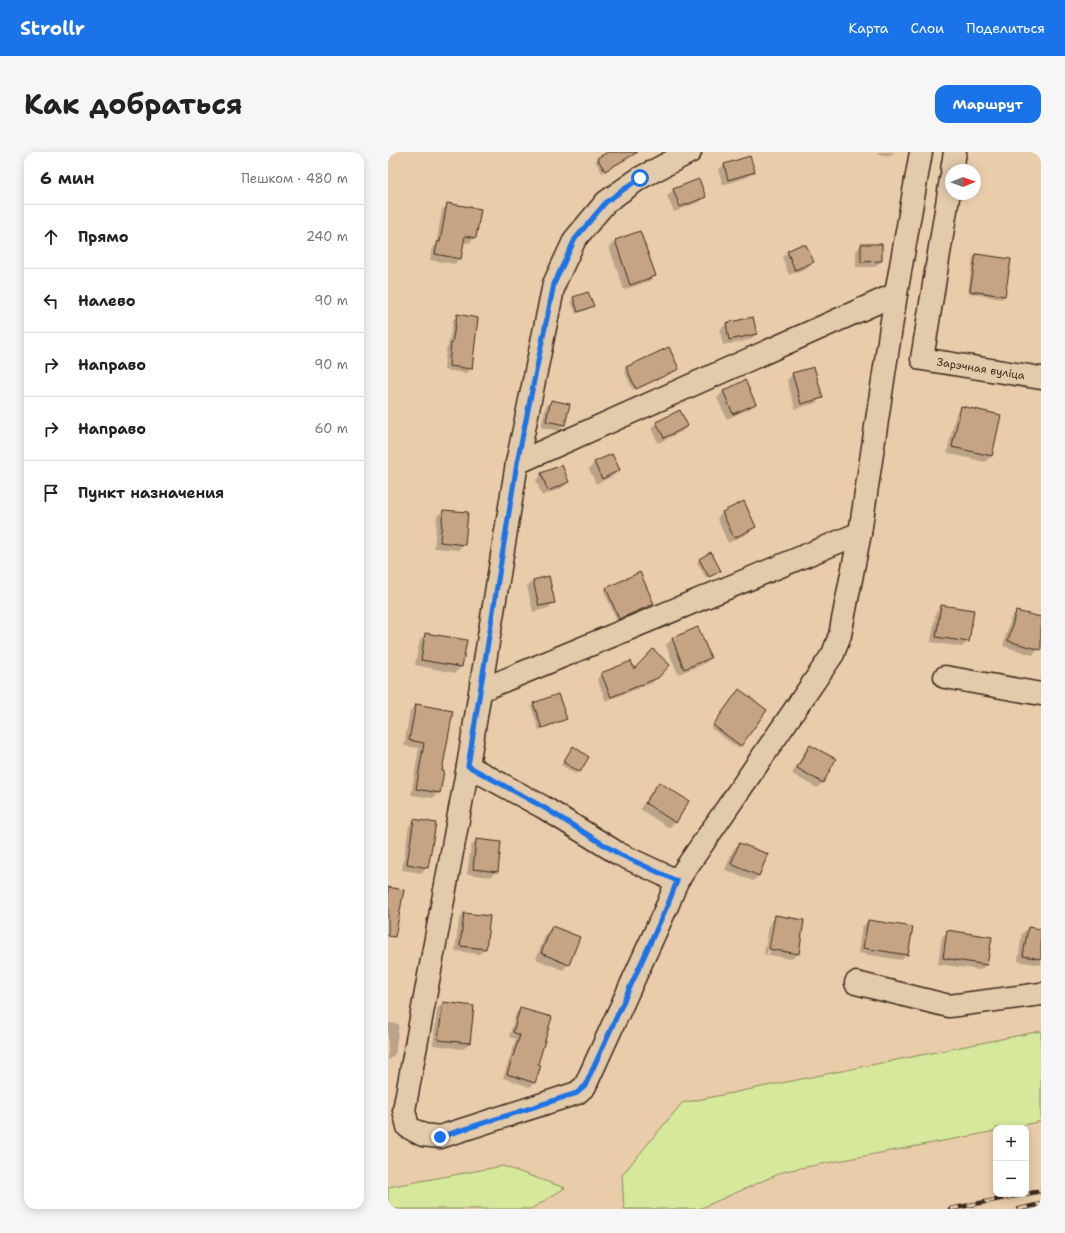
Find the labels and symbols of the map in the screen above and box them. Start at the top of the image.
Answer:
north arrow [945,164,981,200]
route start [631,169,649,187]
street label: Зарэчная вуліца [936,354,1026,383]
route end [431,1128,449,1146]

